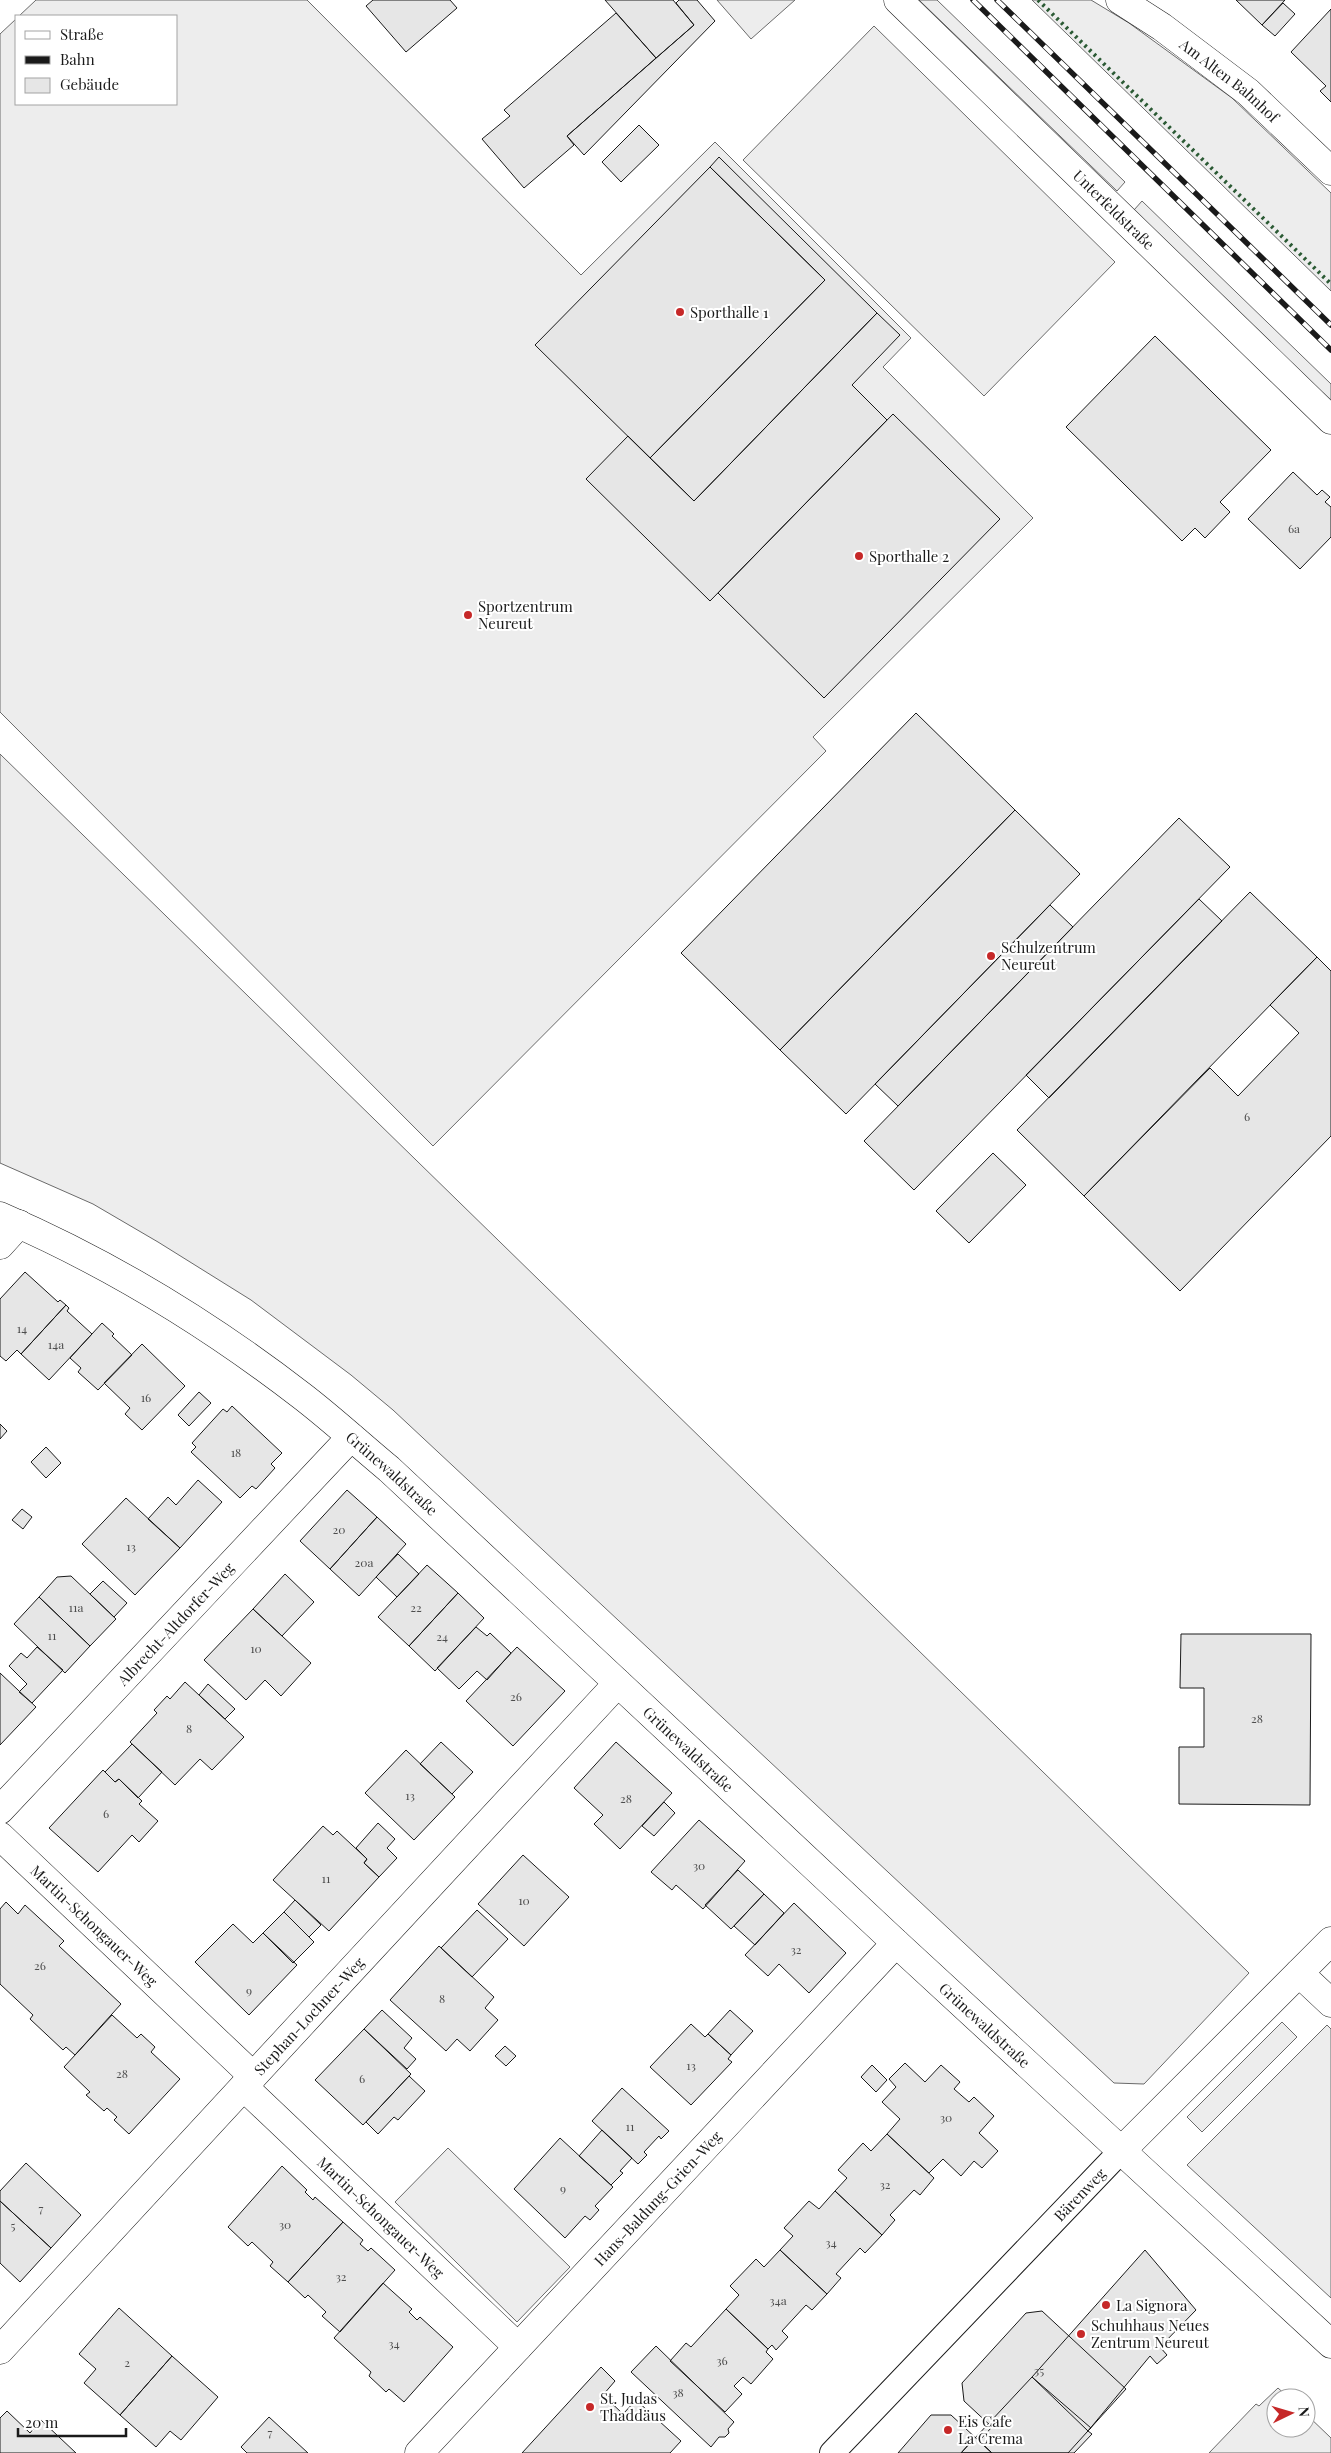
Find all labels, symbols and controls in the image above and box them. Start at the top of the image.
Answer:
legend [15,15,178,105]
text: Straße [60,24,104,44]
street label: Am Alten Bahnhof [1175,34,1284,127]
text: Bahn [60,49,95,69]
text: Gebäude [60,74,119,94]
street label: Unterfeldstraße [1069,165,1159,254]
place label: Sporthalle 1 [690,302,769,322]
marker: Sporthalle 1 [674,306,686,318]
house number: 6a [1288,520,1300,536]
place label: Sporthalle 2 [869,546,949,566]
marker: Sporthalle 2 [853,550,865,562]
place label: Sportzentrum Neureut [478,596,573,633]
marker: Sportzentrum Neureut [462,609,474,621]
place label: Schulzentrum Neureut [1001,937,1097,974]
marker: Schulzentrum Neureut [985,950,997,962]
house number: 6 [1244,1108,1250,1124]
house number: 14 [17,1320,27,1336]
house number: 14a [48,1336,64,1352]
house number: 16 [141,1389,151,1405]
street label: Grünewaldstraße [342,1427,442,1520]
house number: 18 [231,1444,241,1460]
house number: 20 [333,1521,345,1537]
house number: 13 [126,1538,136,1554]
house number: 20a [355,1554,373,1570]
street label: Albrecht-Altdorfer-Weg [112,1558,238,1690]
house number: 11a [69,1599,83,1615]
house number: 22 [410,1599,422,1615]
house number: 11 [48,1627,57,1643]
house number: 24 [436,1628,448,1644]
house number: 10 [250,1640,262,1656]
house number: 26 [510,1688,522,1704]
street label: Grünewaldstraße [639,1702,738,1796]
house number: 28 [1251,1710,1263,1726]
house number: 8 [186,1720,192,1736]
house number: 13 [405,1787,415,1803]
house number: 28 [620,1790,632,1806]
house number: 6 [103,1805,109,1821]
house number: 30 [693,1857,705,1873]
street label: Martin-Schongauer-Weg [27,1860,162,1991]
house number: 11 [322,1870,331,1886]
house number: 10 [518,1892,530,1908]
house number: 32 [790,1941,802,1957]
street label: Stephan-Lochner-Weg [249,1953,369,2079]
house number: 26 [34,1957,46,1973]
street label: Grünewaldstraße [935,1978,1035,2072]
house number: 9 [246,1982,252,1998]
house number: 8 [439,1990,445,2006]
house number: 13 [686,2057,696,2073]
house number: 28 [116,2065,128,2081]
house number: 6 [359,2070,365,2086]
house number: 30 [940,2109,952,2125]
house number: 11 [626,2118,635,2134]
street label: Hans-Baldung-Grien-Weg [589,2126,726,2270]
street label: Martin-Schongauer-Weg [313,2152,449,2282]
street label: Bärenweg [1049,2163,1110,2225]
house number: 32 [879,2176,891,2192]
house number: 9 [560,2180,566,2196]
house number: 7 [39,2200,44,2216]
house number: 30 [279,2216,291,2232]
house number: 5 [11,2217,16,2233]
house number: 34 [825,2234,837,2250]
house number: 32 [335,2268,347,2284]
house number: 34a [769,2292,787,2308]
place label: La Signora [1116,2295,1188,2315]
marker: La Signora [1100,2299,1112,2311]
place label: Schuhhaus Neues Zentrum Neureut [1091,2315,1209,2352]
marker: Schuhhaus Neues Zentrum Neureut [1075,2328,1087,2340]
house number: 34 [388,2335,400,2351]
house number: 36 [716,2352,728,2368]
house number: 2 [124,2354,130,2370]
house number: 35 [1034,2362,1044,2378]
house number: 38 [672,2384,684,2400]
place label: St. Judas Thaddäus [600,2388,666,2425]
north arrow [1266,2388,1316,2438]
marker: St. Judas Thaddäus [584,2401,596,2413]
scale bar [18,2406,125,2438]
text: N [1295,2406,1314,2418]
place label: Eis Cafe La Crema [958,2411,1023,2448]
text: 20 m [25,2412,59,2432]
house number: 7 [268,2424,273,2440]
marker: Eis Cafe La Crema [942,2424,954,2436]

